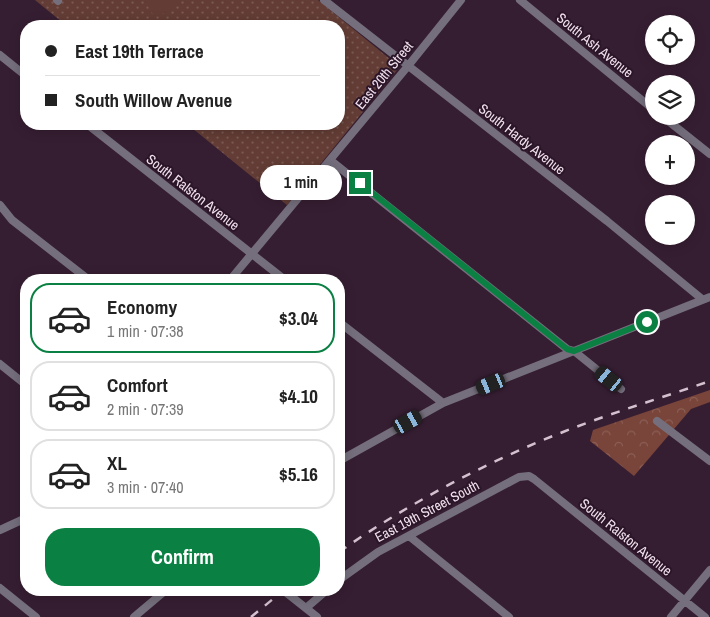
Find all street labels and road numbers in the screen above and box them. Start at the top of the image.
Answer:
street label: South Ash Avenue [553,9,637,81]
street label: East 20th Street [351,37,417,113]
street label: South Hardy Avenue [475,100,569,178]
street label: South Ralston Avenue [143,150,243,234]
street label: East 19th Street South [372,476,482,546]
street label: South Ralston Avenue [576,494,676,580]

